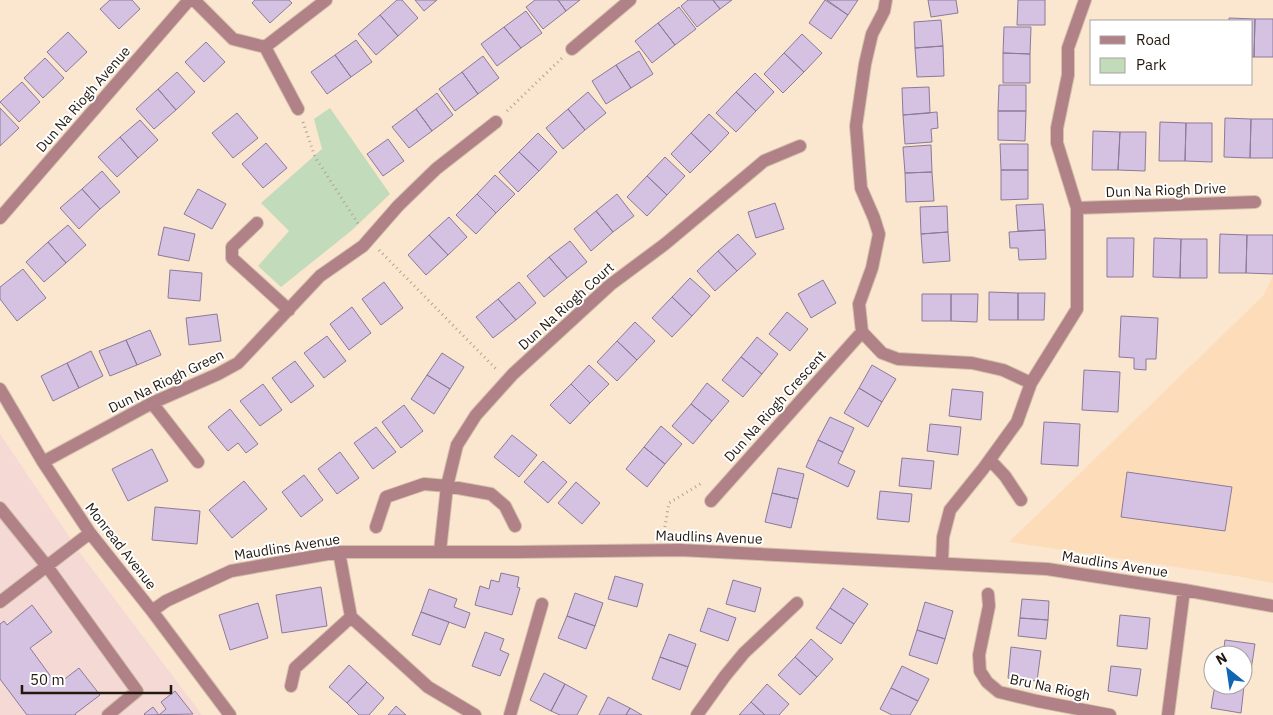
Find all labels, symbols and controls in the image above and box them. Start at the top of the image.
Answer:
legend [1090,20,1253,85]
text: Road [1136,30,1171,49]
street label: Dun Na Riogh Avenue [32,42,134,156]
text: Park [1136,55,1166,74]
street label: Dun Na Riogh Drive [1105,179,1227,201]
street label: Dun Na Riogh Court [514,258,618,354]
street label: Dun Na Riogh Green [105,345,227,417]
street label: Dun Na Riogh Crescent [720,346,830,466]
street label: Monread Avenue [81,499,161,593]
street label: Maudlins Avenue [655,526,763,548]
street label: Maudlins Avenue [233,530,342,564]
street label: Maudlins Avenue [1061,547,1170,581]
north arrow [1203,645,1253,695]
text: N [1213,648,1230,669]
scale bar [22,662,171,694]
text: 50 m [30,670,65,689]
street label: Bru Na Riogh [1008,670,1092,704]

